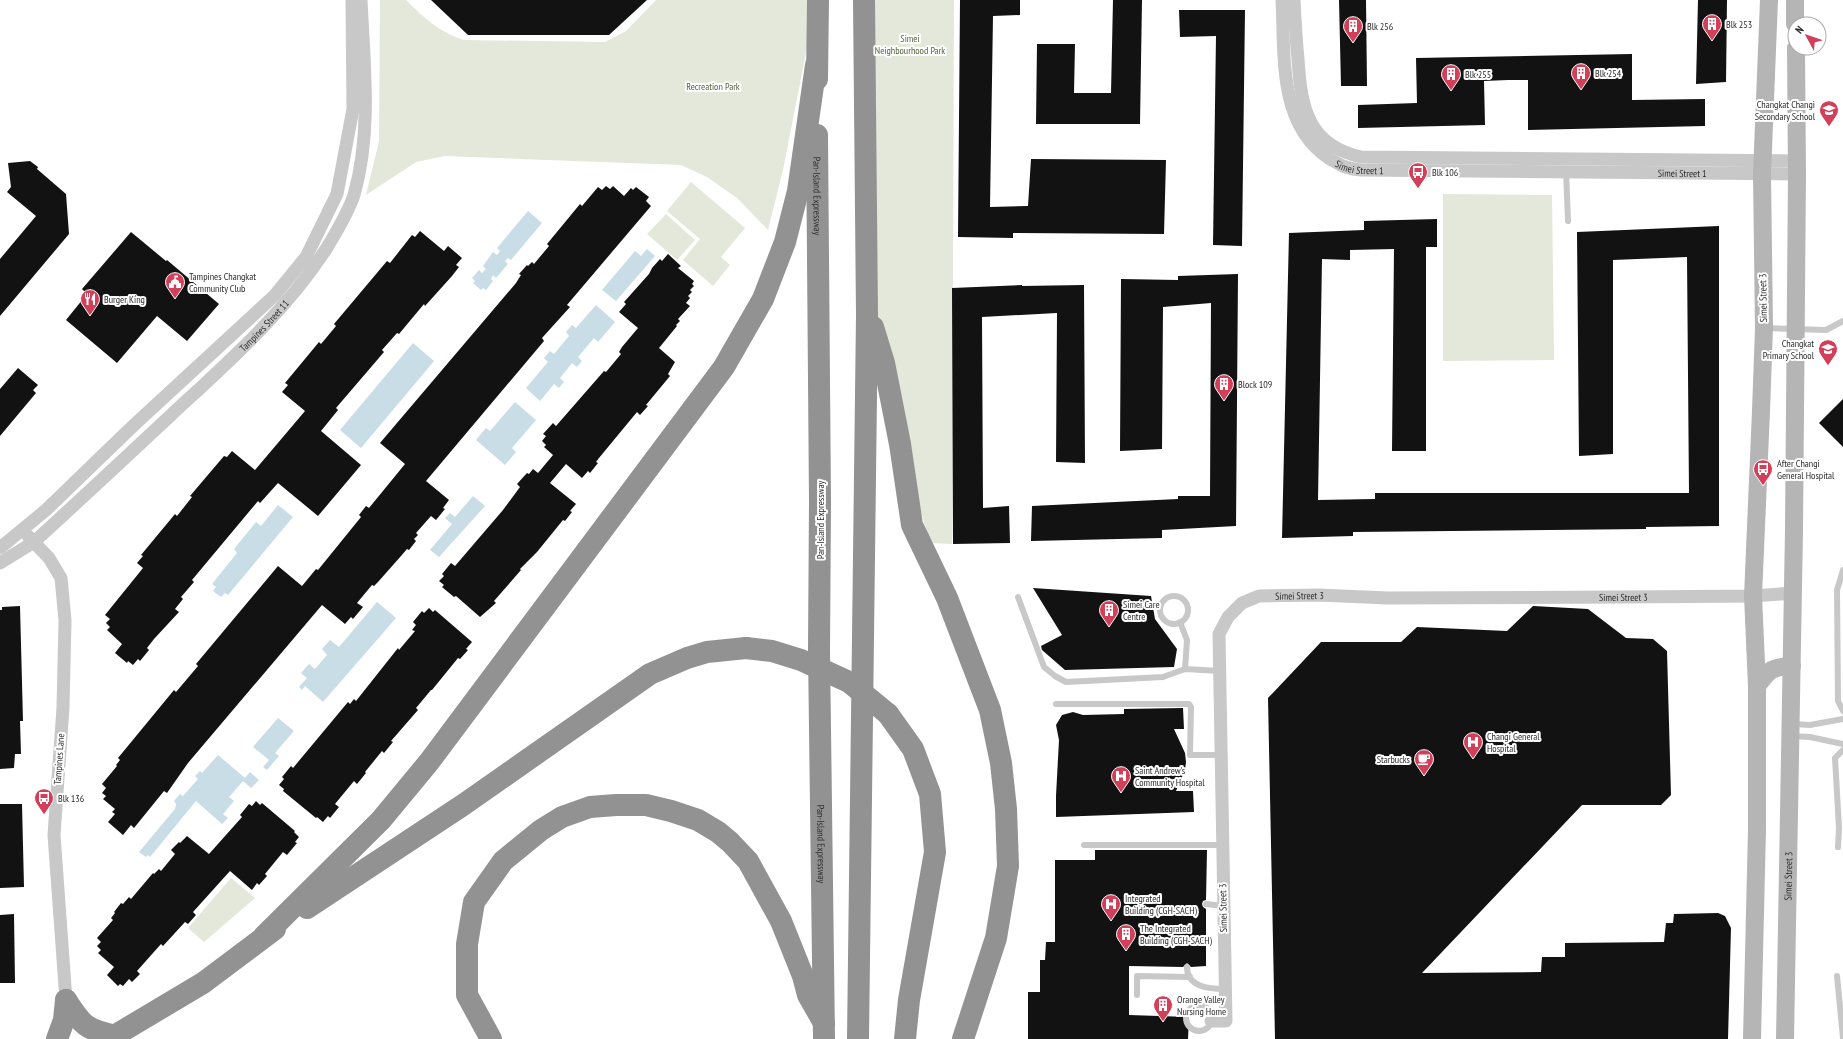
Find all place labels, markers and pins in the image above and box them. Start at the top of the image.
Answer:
building icon: Blk 253 [1701,13,1723,41]
building icon: Blk 256 [1342,15,1364,43]
place label: Blk 253 [1726,18,1752,31]
place label: Blk 256 [1367,20,1394,33]
building icon: Blk 254 [1570,62,1592,90]
building icon: Blk 255 [1440,63,1462,91]
place label: Blk 254 [1595,67,1622,80]
place label: Blk 255 [1465,68,1491,81]
place label: Changkat Changi Secondary School [1755,98,1816,123]
school or university icon: Changkat Changi Secondary School [1818,99,1840,127]
bus stop icon: Blk 106 [1407,161,1429,189]
place label: Blk 106 [1432,166,1459,179]
place label: Tampines Changkat Community Club [189,270,256,295]
public building icon: Tampines Changkat Community Club [164,271,186,299]
restaurant icon: Burger King [79,288,101,316]
place label: Burger King [104,293,145,306]
place label: Changkat Primary School [1763,337,1815,362]
school or university icon: Changkat Primary School [1817,338,1839,366]
building icon: Block 109 [1213,373,1235,401]
place label: Block 109 [1238,378,1272,391]
place label: After Changi General Hospital [1777,457,1835,482]
bus stop icon: After Changi General Hospital [1752,458,1774,486]
place label: Simei Care Centre [1123,598,1160,623]
building icon: Simei Care Centre [1098,599,1120,627]
place label: Changi General Hospital [1487,730,1540,755]
hospital icon: Changi General Hospital [1462,731,1484,759]
cafe icon: Starbucks [1413,748,1435,776]
place label: Starbucks [1377,753,1411,766]
place label: Saint Andrew's Community Hospital [1135,764,1205,789]
hospital icon: Saint Andrew's Community Hospital [1110,765,1132,793]
bus stop icon: Blk 136 [33,787,55,815]
place label: Blk 136 [58,792,85,805]
place label: Integrated Building (CGH-SACH) [1125,892,1198,917]
hospital icon: Integrated Building (CGH-SACH) [1100,893,1122,921]
place label: The Integrated Building (CGH-SACH) [1140,922,1213,947]
building icon: The Integrated Building (CGH-SACH) [1115,923,1137,951]
place label: Orange Valley Nursing Home [1177,993,1226,1018]
building icon: Orange Valley Nursing Home [1152,994,1174,1022]

